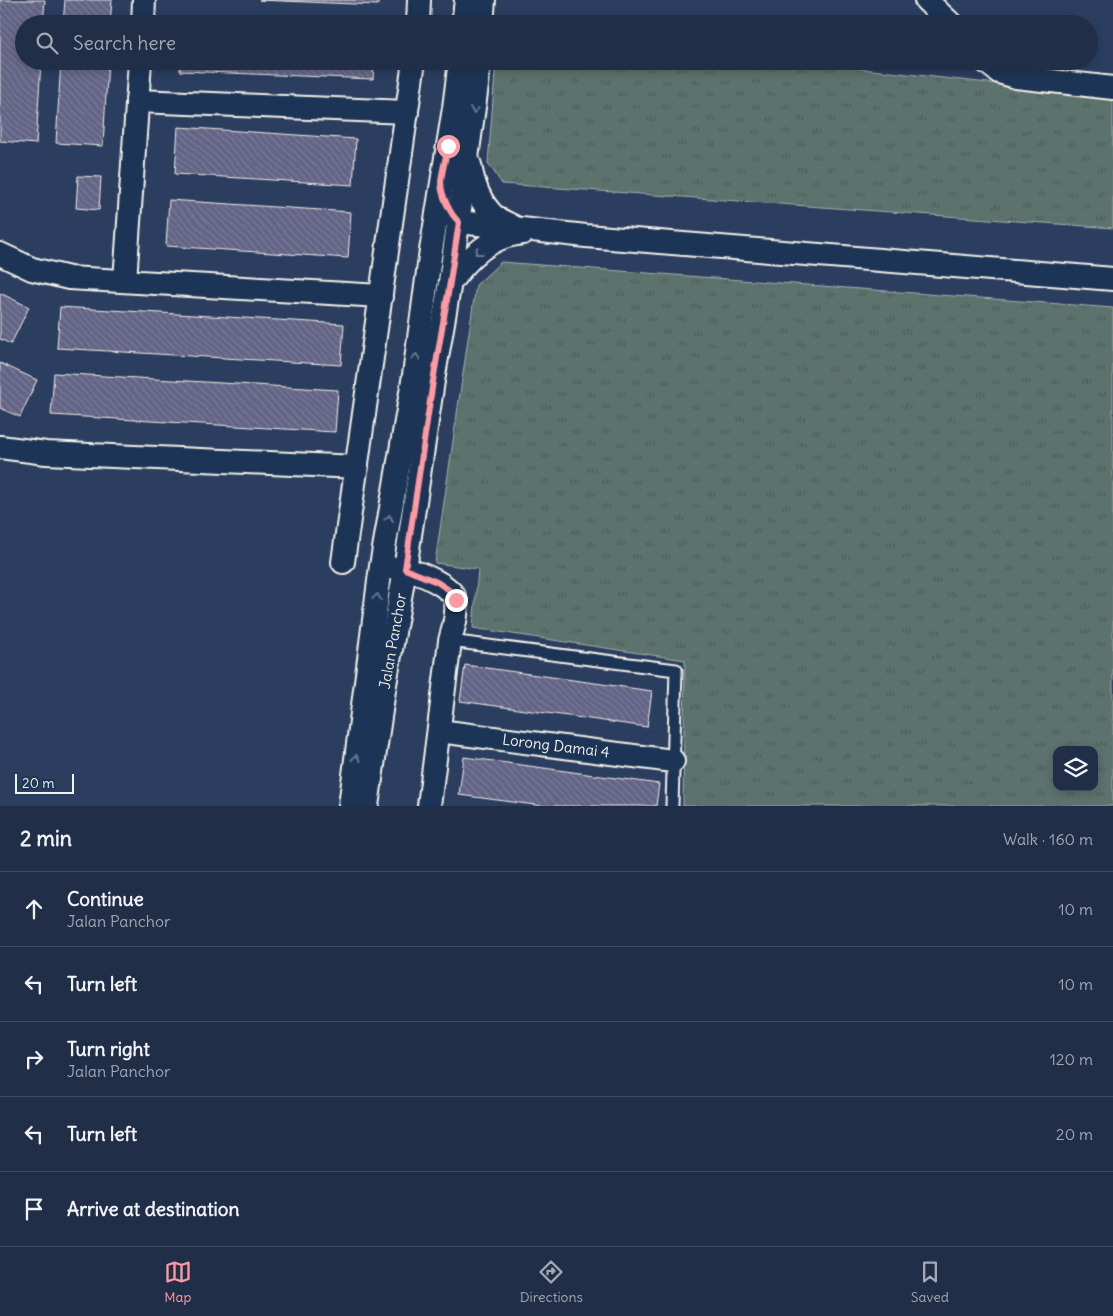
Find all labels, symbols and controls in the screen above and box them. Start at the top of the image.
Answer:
search box [15,15,1098,70]
icon: search [33,29,61,57]
text: Search here [73,31,176,55]
one-way arrow [469,106,480,114]
route start [437,135,460,158]
one-way arrow [475,247,484,255]
one-way arrow [410,353,421,361]
one-way arrow [384,513,394,522]
route end [445,589,468,612]
street label: Jalan Panchor [375,591,410,690]
one-way arrow [371,592,382,600]
street label: Lorong Damai 4 [501,729,611,762]
map controls [1053,746,1098,791]
button: layers [1053,746,1098,791]
one-way arrow [350,753,361,761]
scale bar [15,771,74,794]
text: 20 m [22,774,55,792]
text: 2 min [20,825,72,852]
text: Walk · 160 m [1003,829,1093,849]
text: Continue [67,887,144,911]
icon: ahead [20,895,48,923]
text: 10 m [1058,899,1093,919]
text: Jalan Panchor [67,911,171,931]
icon: left [20,970,48,998]
text: Turn left [67,972,137,996]
text: 10 m [1058,974,1093,994]
text: Turn right [67,1037,150,1061]
icon: right [20,1045,48,1073]
text: 120 m [1050,1049,1093,1069]
text: Jalan Panchor [67,1061,171,1081]
icon: left [20,1120,48,1148]
text: Turn left [67,1122,137,1146]
text: 20 m [1056,1124,1093,1144]
icon: arrive [20,1195,48,1223]
text: Arrive at destination [67,1197,240,1221]
tab: Map [164,1258,192,1306]
tab: Directions [520,1258,583,1306]
tab: Saved [911,1258,949,1306]

